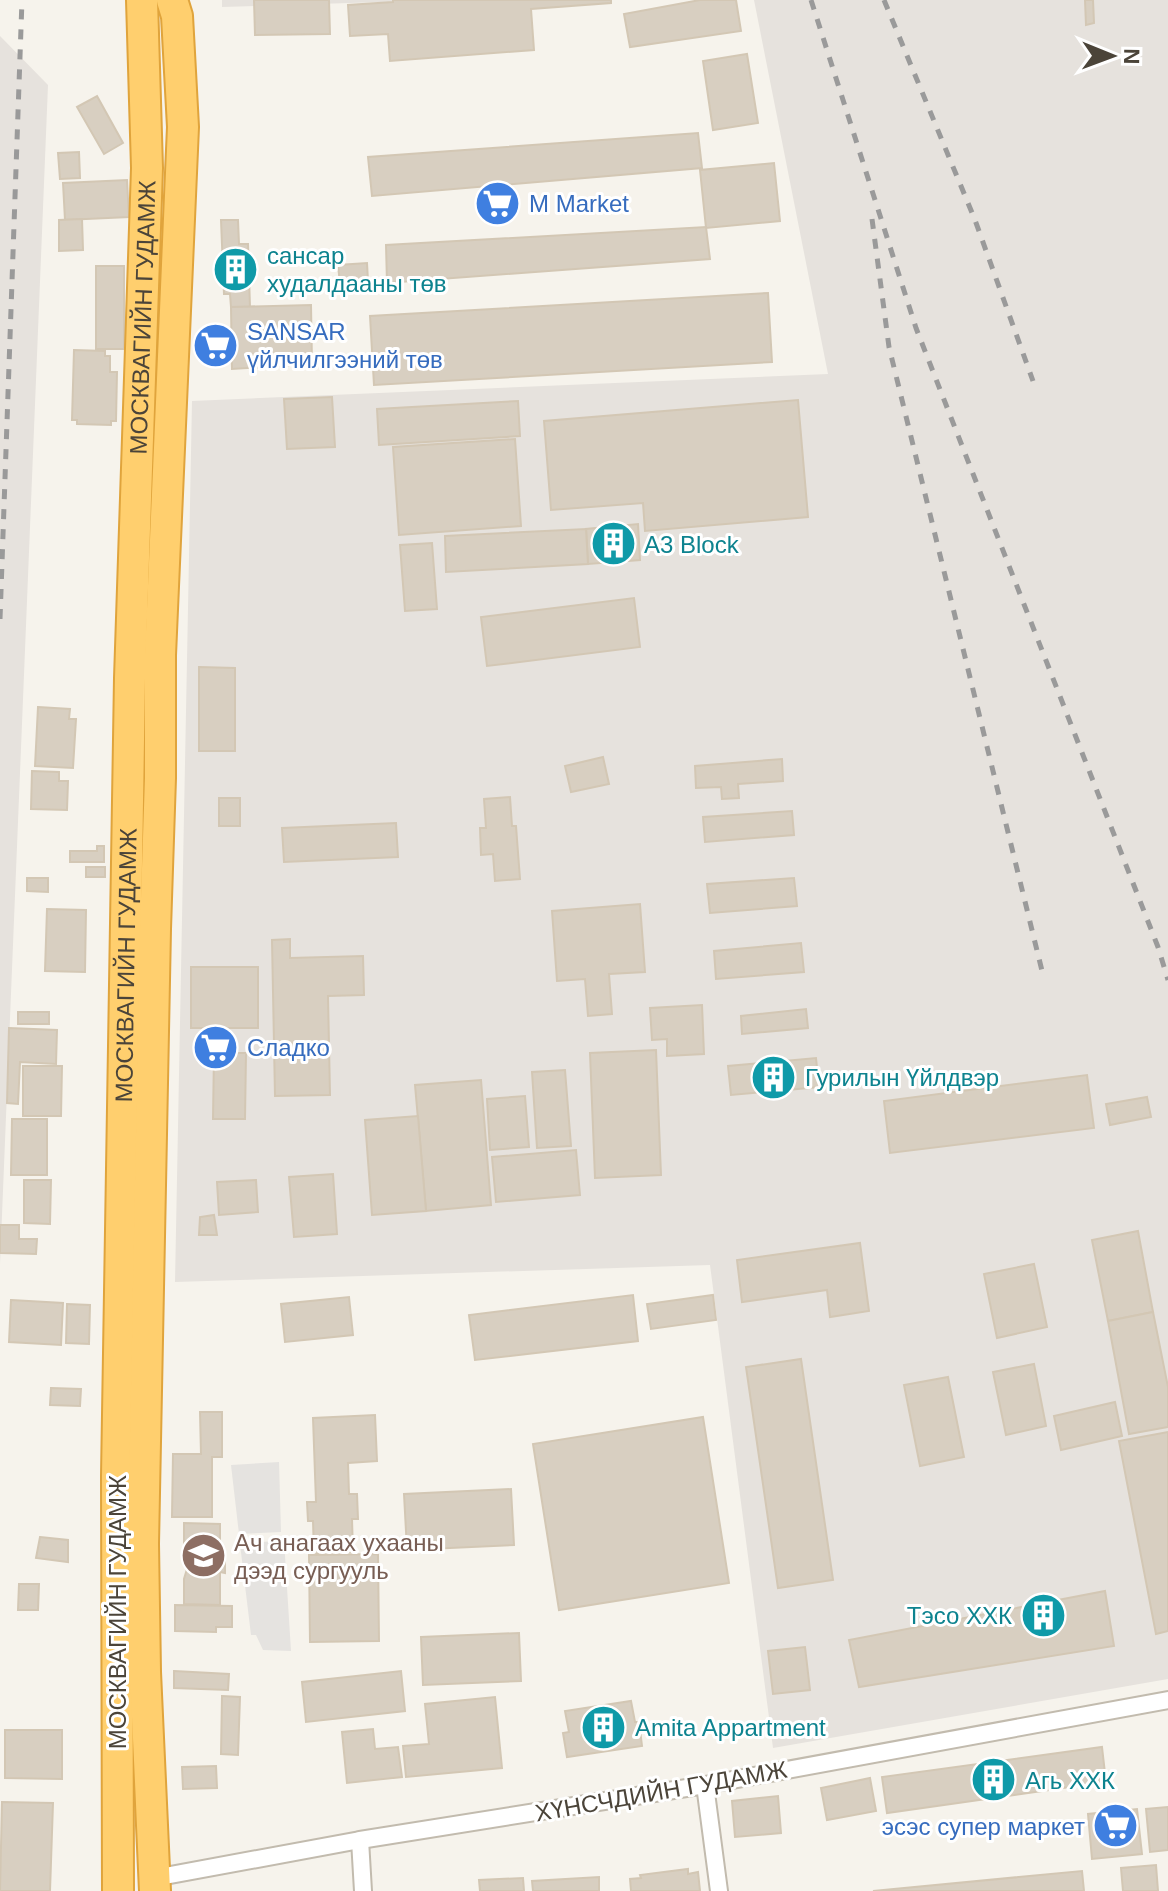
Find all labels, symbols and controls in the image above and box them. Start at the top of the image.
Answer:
north arrow [1072,16,1152,96]
text: N [1119,48,1144,65]
supermarket icon: М Market [474,179,522,227]
street label: МОСКВАГИЙН ГУДАМЖ [124,180,160,455]
place label: М Market [529,190,629,217]
place label: сансар худалдааны төв [267,242,447,297]
building icon: сансар худалдааны төв [212,245,260,293]
place label: SANSAR үйлчилгээний төв [247,318,443,373]
supermarket icon: SANSAR үйлчилгээний төв [192,321,240,369]
building icon: A3 Block [589,520,637,568]
place label: A3 Block [644,531,740,558]
street label: МОСКВАГИЙН ГУДАМЖ [110,828,141,1102]
supermarket icon: Сладко [192,1023,240,1071]
place label: Сладко [247,1034,330,1061]
building icon: Гурилын Үйлдвэр [750,1053,798,1101]
place label: Гурилын Үйлдвэр [805,1064,999,1091]
street label: МОСКВАГИЙН ГУДАМЖ [104,1475,131,1749]
place label: Ач анагаах ухааны дээд сургууль [234,1529,444,1584]
school or university icon: Ач анагаах ухааны дээд сургууль [179,1532,227,1580]
building icon: Тэсо ХХК [1019,1591,1067,1639]
place label: Тэсо ХХК [907,1602,1012,1629]
building icon: Amita Appartment [580,1703,628,1751]
place label: Amita Appartment [635,1714,826,1741]
street label: ХҮНСЧДИЙН ГУДАМЖ [533,1756,789,1826]
building icon: Агь ХХК [970,1756,1018,1804]
place label: Агь ХХК [1025,1767,1115,1794]
supermarket icon: эсэс супер маркет [1092,1802,1140,1850]
place label: эсэс супер маркет [882,1813,1085,1840]

